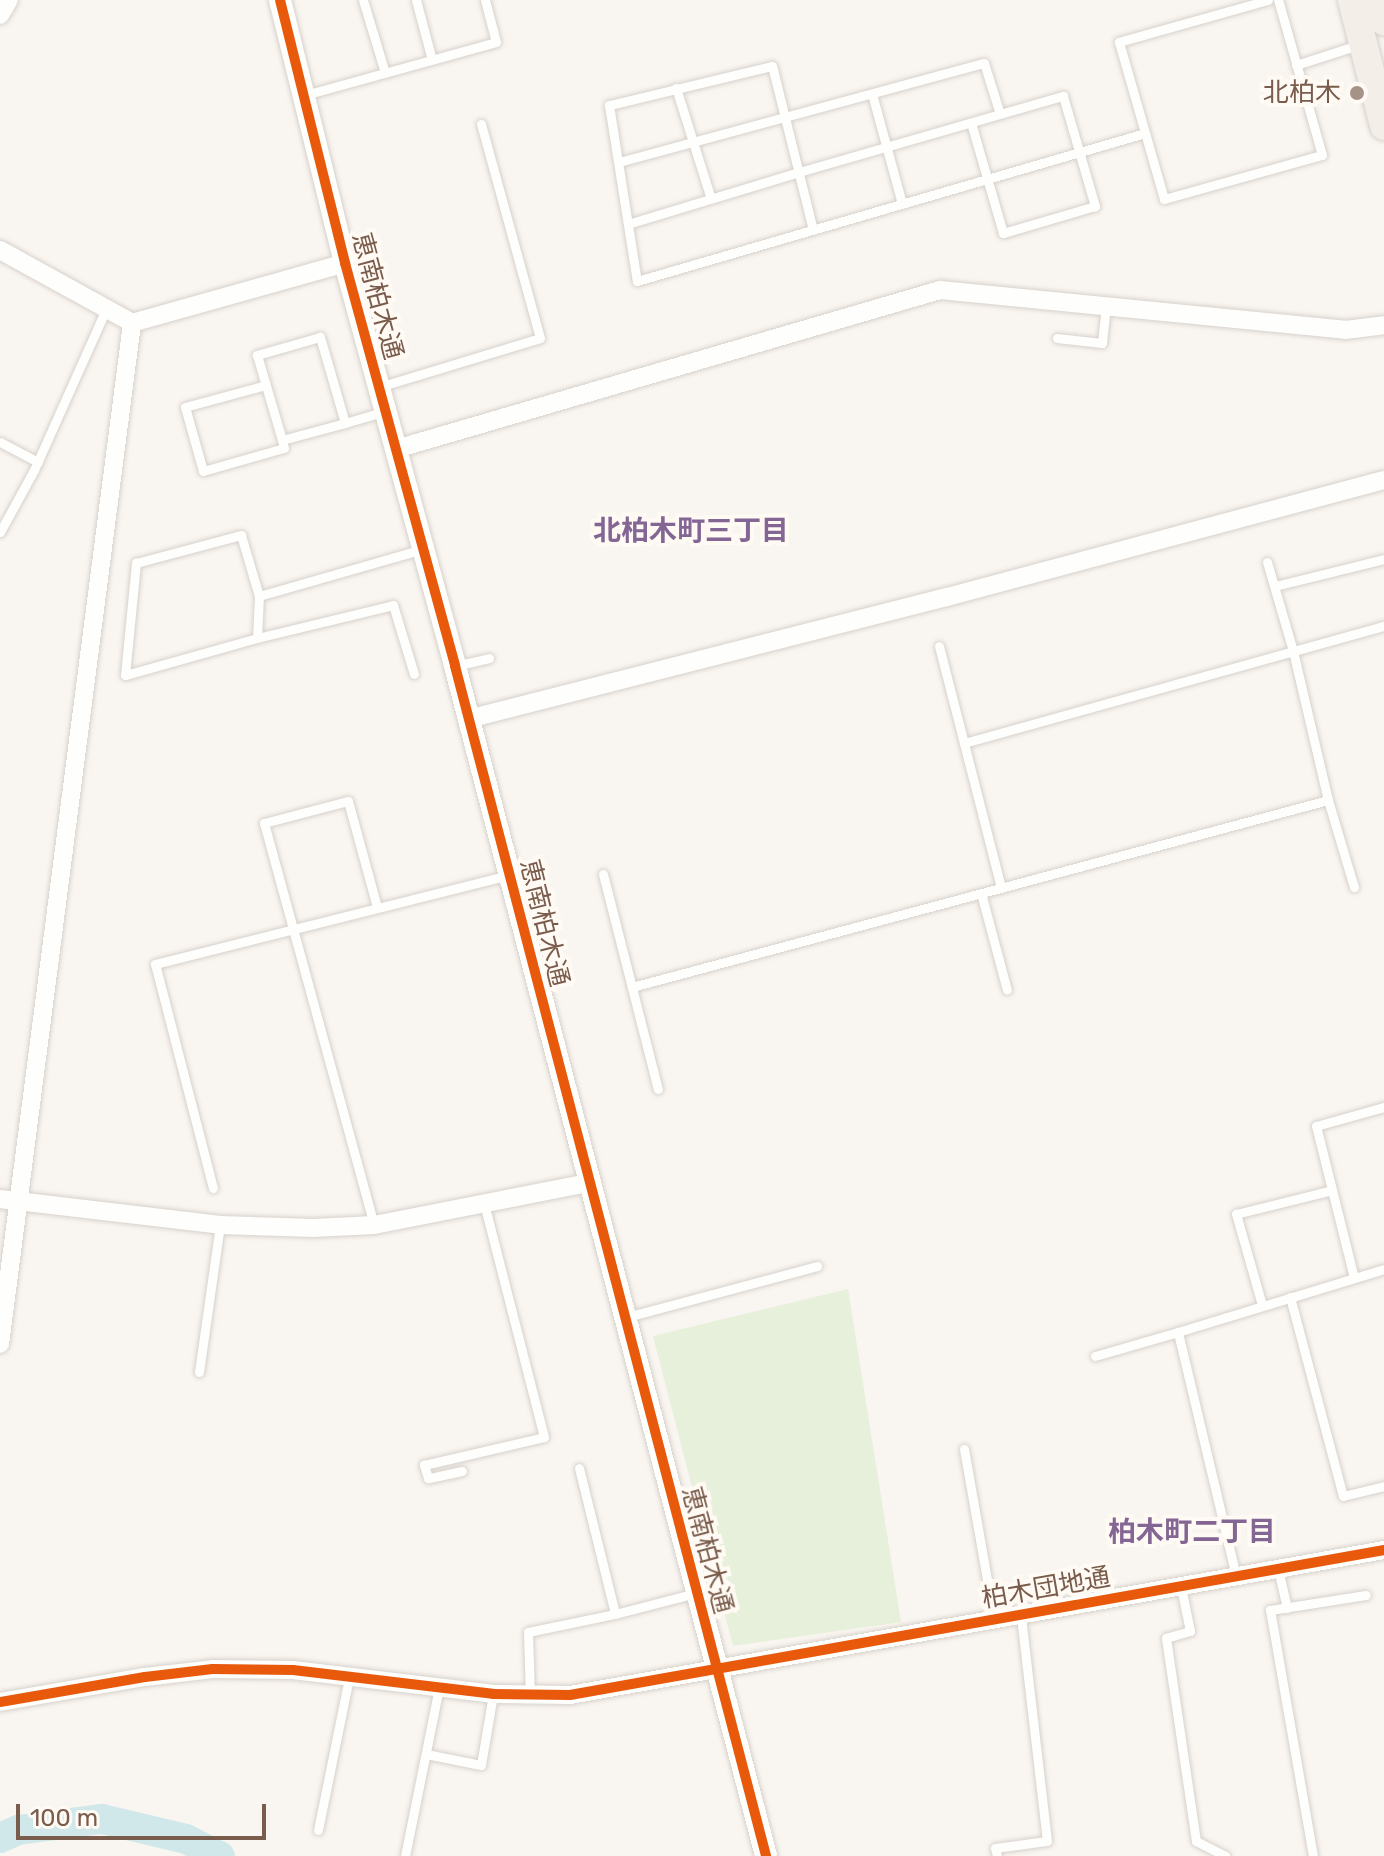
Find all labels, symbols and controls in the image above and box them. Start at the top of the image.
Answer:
place label: 北柏木 [1263,77,1341,109]
marker: 北柏木 [1348,84,1366,102]
street label: 恵南柏木通 [345,229,409,363]
district label: 北柏木町三丁目 [593,514,789,548]
street label: 恵南柏木通 [513,856,575,990]
street label: 恵南柏木通 [675,1483,739,1617]
district label: 柏木町二丁目 [1108,1515,1276,1549]
street label: 柏木団地通 [979,1561,1113,1615]
scale bar [20,1788,270,1838]
text: 100 m [30,1804,98,1832]

